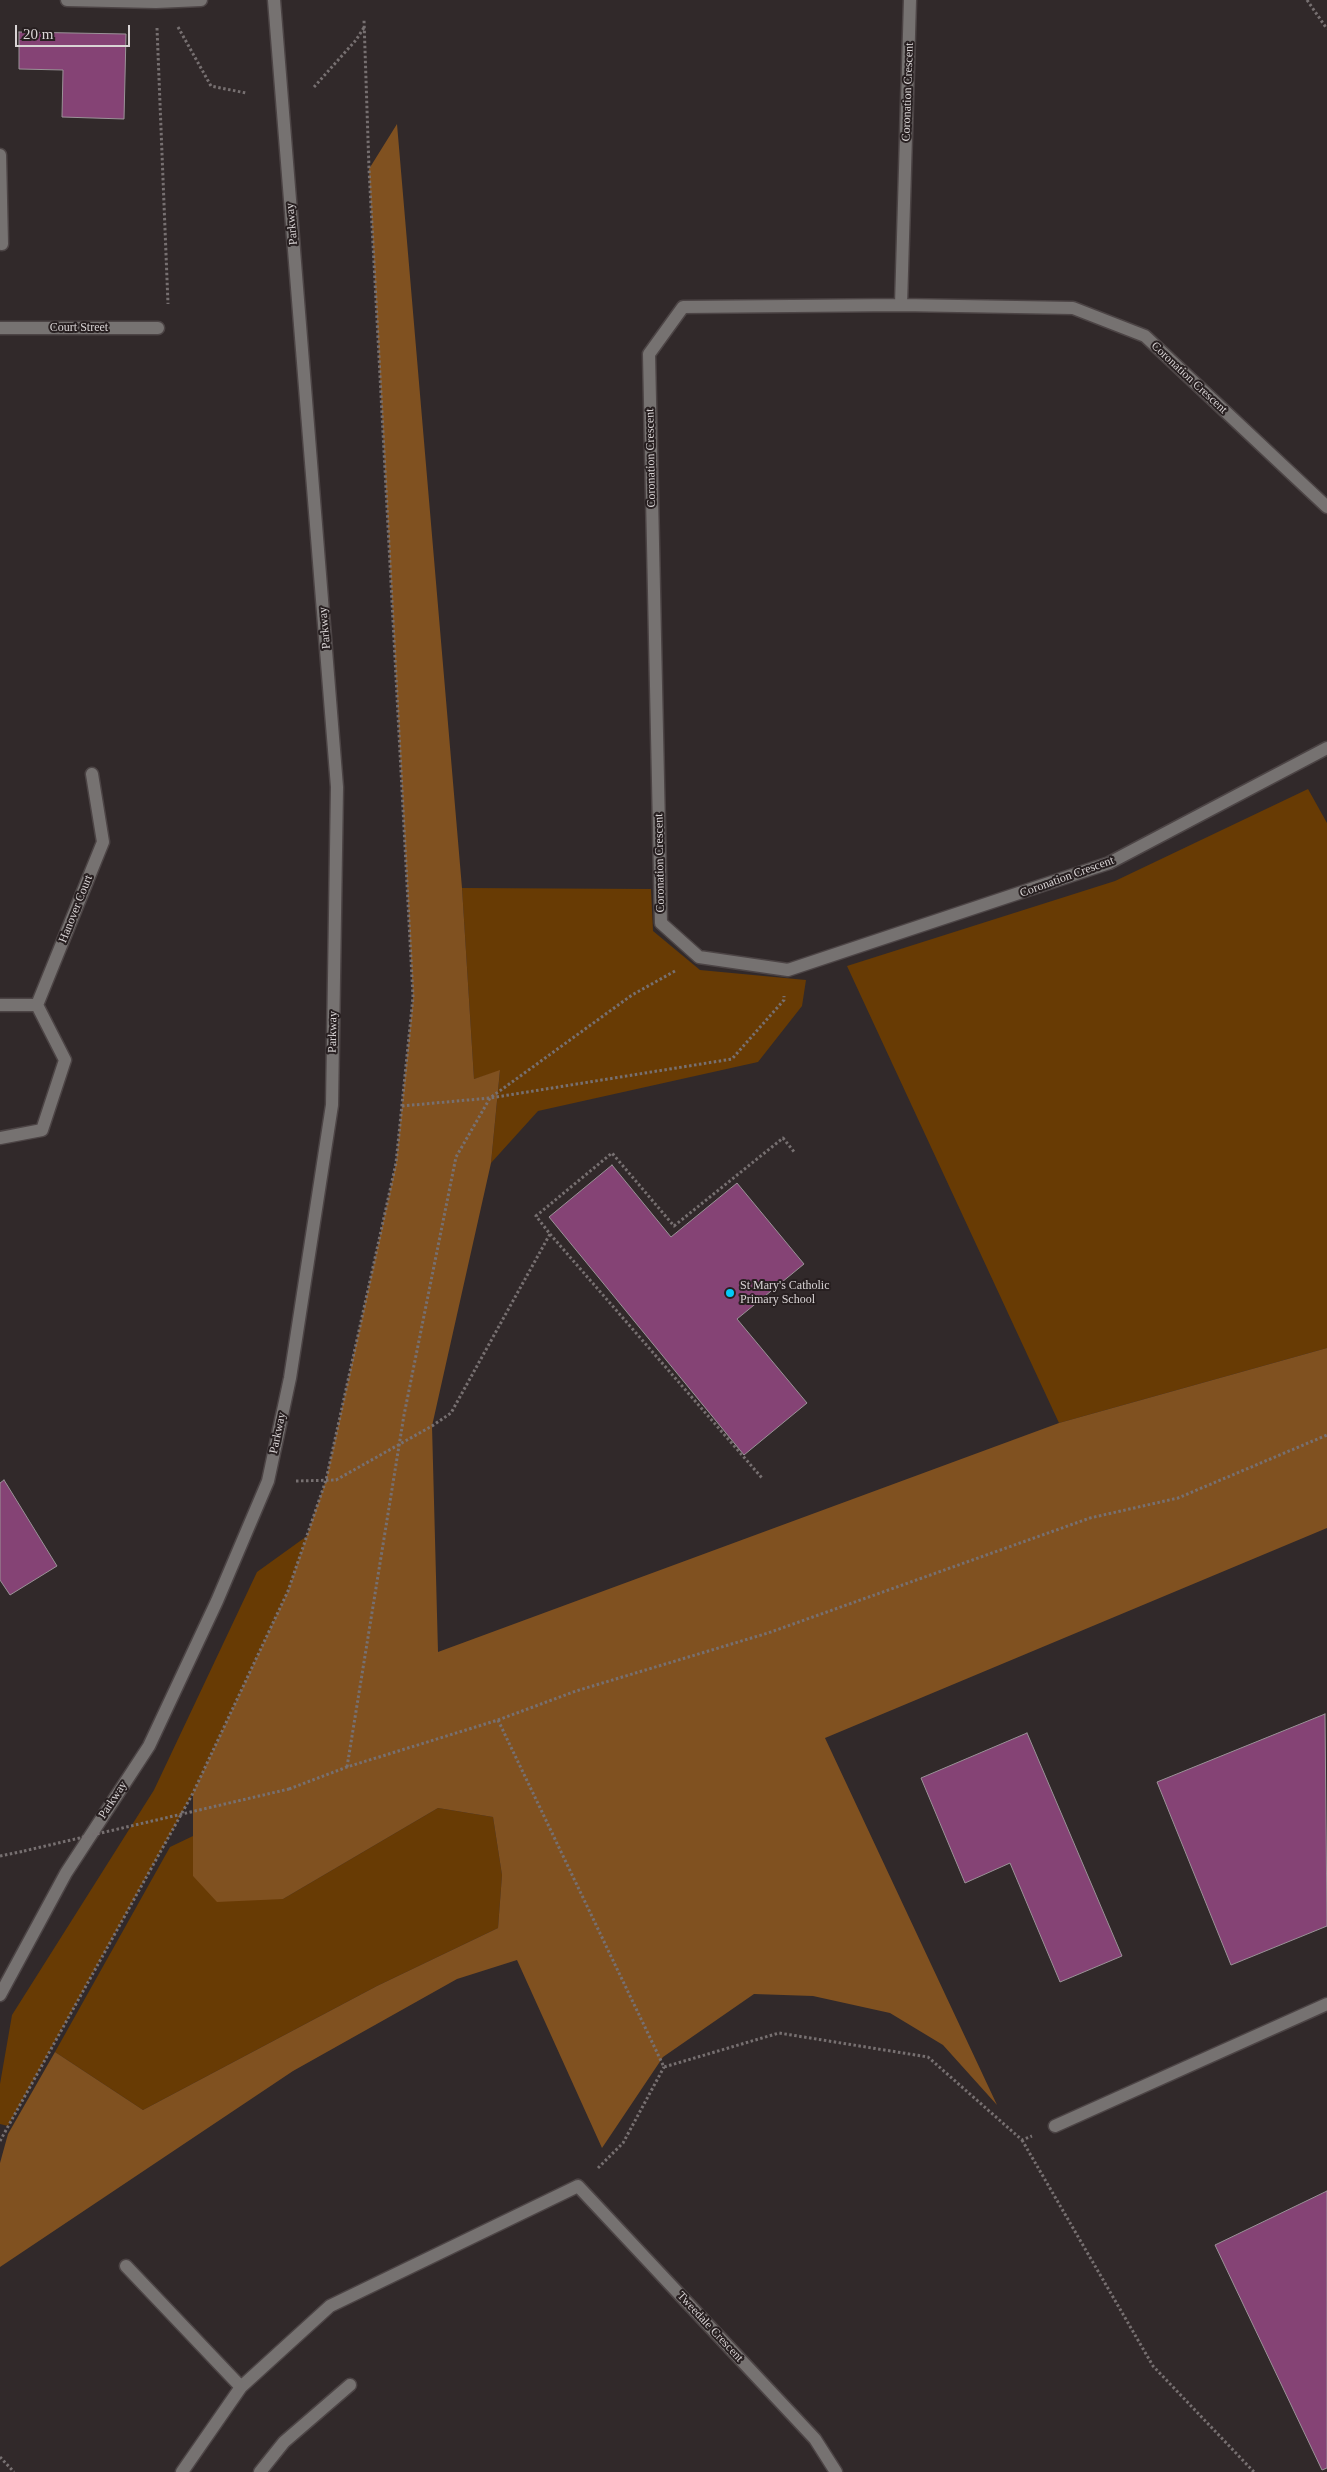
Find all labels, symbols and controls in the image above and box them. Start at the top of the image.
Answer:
scale bar [18,15,132,47]
text: 20 m [23,26,53,42]
street label: Coronation Crescent [899,42,917,142]
street label: Parkway [283,202,301,246]
street label: Court Street [50,321,108,335]
street label: Coronation Crescent [1148,339,1230,417]
street label: Coronation Crescent [643,408,659,508]
street label: Parkway [316,606,334,650]
street label: Coronation Crescent [652,813,668,913]
street label: Coronation Crescent [1018,853,1116,901]
street label: Hanover Court [56,873,96,945]
street label: Parkway [325,1011,341,1053]
place label: St Mary's Catholic Primary School [740,1279,829,1307]
marker: St Mary's Catholic Primary School [724,1287,736,1299]
street label: Parkway [267,1411,289,1455]
street label: Parkway [96,1778,130,1822]
street label: Tweedale Crescent [674,2289,746,2365]

